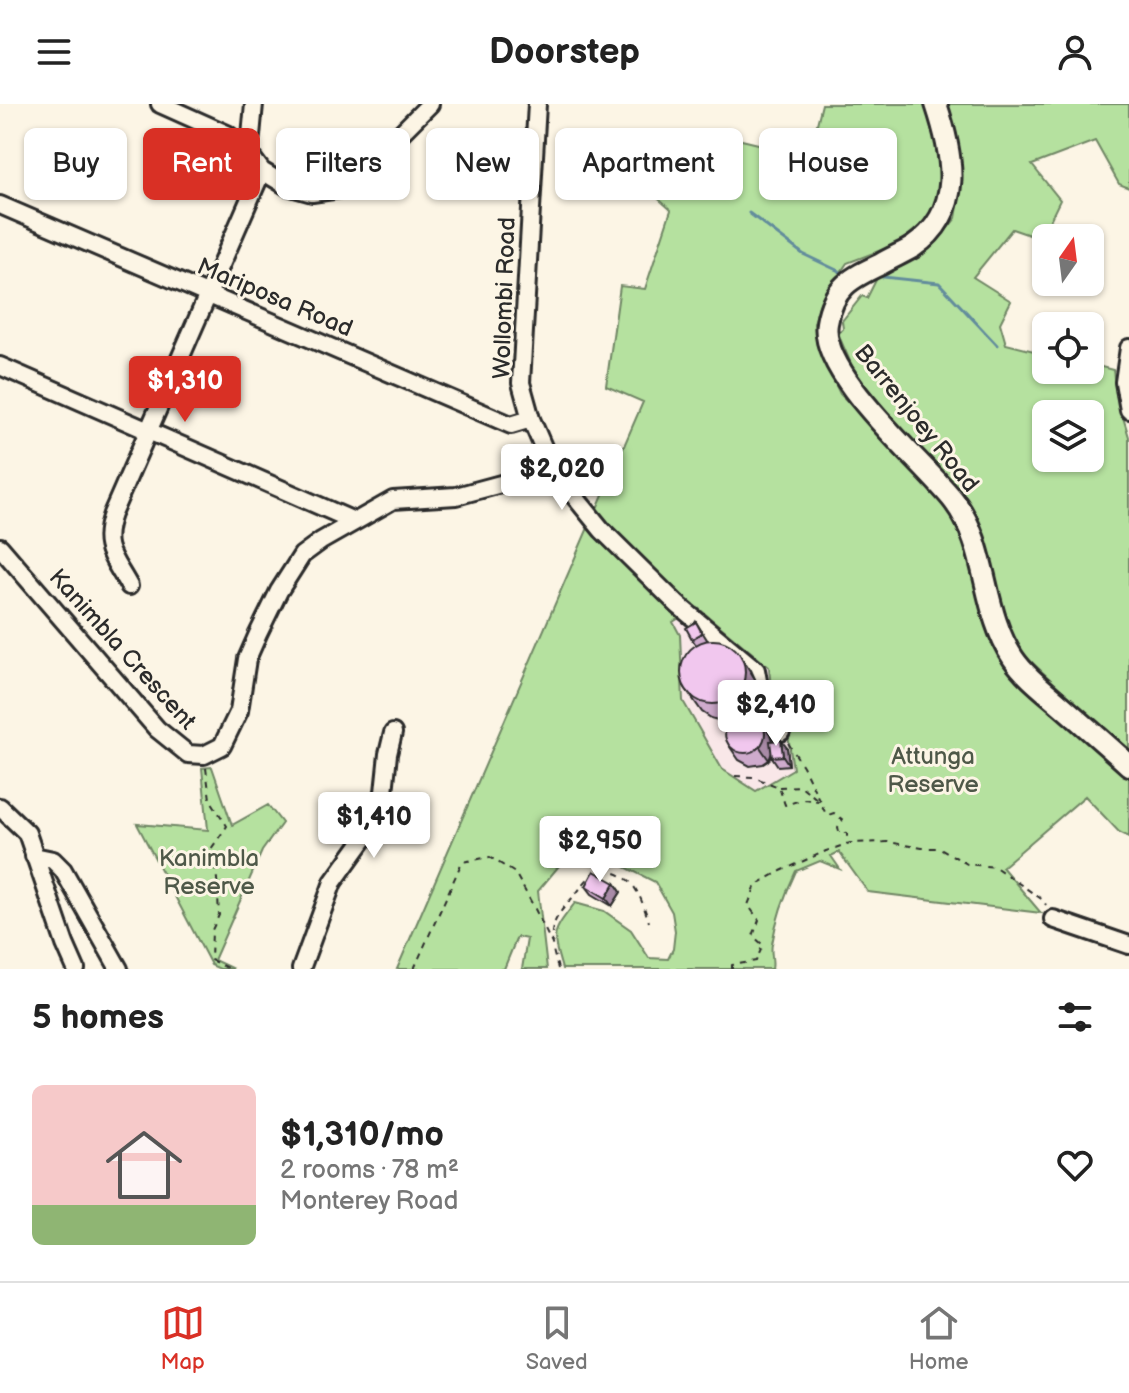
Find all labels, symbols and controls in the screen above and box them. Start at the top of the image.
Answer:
icon: menu [32,30,76,74]
icon: person [1053,30,1097,74]
text: Doorstep [489,31,640,74]
chip: Buy [24,128,127,200]
chip: Rent [143,128,260,200]
chip: Filters [276,128,410,200]
chip: New [426,128,539,200]
chip: Apartment [555,128,743,200]
chip: House [759,128,897,200]
street label: Wollombi Road [487,217,522,379]
north arrow [1032,224,1104,296]
map controls [1032,224,1104,472]
street label: Mariposa Road [193,252,357,343]
button: locate [1032,312,1104,384]
street label: Barrenjoey Road [848,339,985,498]
pin: $1,310 [120,356,250,424]
text: $1,310 [147,366,223,397]
button: layers [1032,400,1104,472]
pin: $2,020 [497,444,627,512]
text: $2,020 [519,454,605,485]
street label: Kanimbla Crescent [43,563,203,736]
pin: $2,410 [711,680,841,748]
text: $2,410 [736,690,816,721]
park label: Attunga Reserve [887,742,979,799]
pin: $1,410 [309,792,439,860]
text: $1,410 [336,802,412,833]
pin: $2,950 [535,816,665,884]
text: $2,950 [558,826,642,857]
park label: Kanimbla Reserve [159,844,259,901]
icon: filters [1053,995,1097,1039]
text: 5 homes [32,997,164,1038]
text: $1,310/mo [280,1114,444,1155]
icon: home [96,1117,192,1213]
icon: heart [1053,1143,1097,1187]
text: 2 rooms · 78 m² [280,1155,459,1186]
text: Monterey Road [280,1186,458,1217]
tab: Map [161,1301,205,1376]
tab: Saved [526,1301,588,1376]
tab: Home [909,1301,968,1376]

